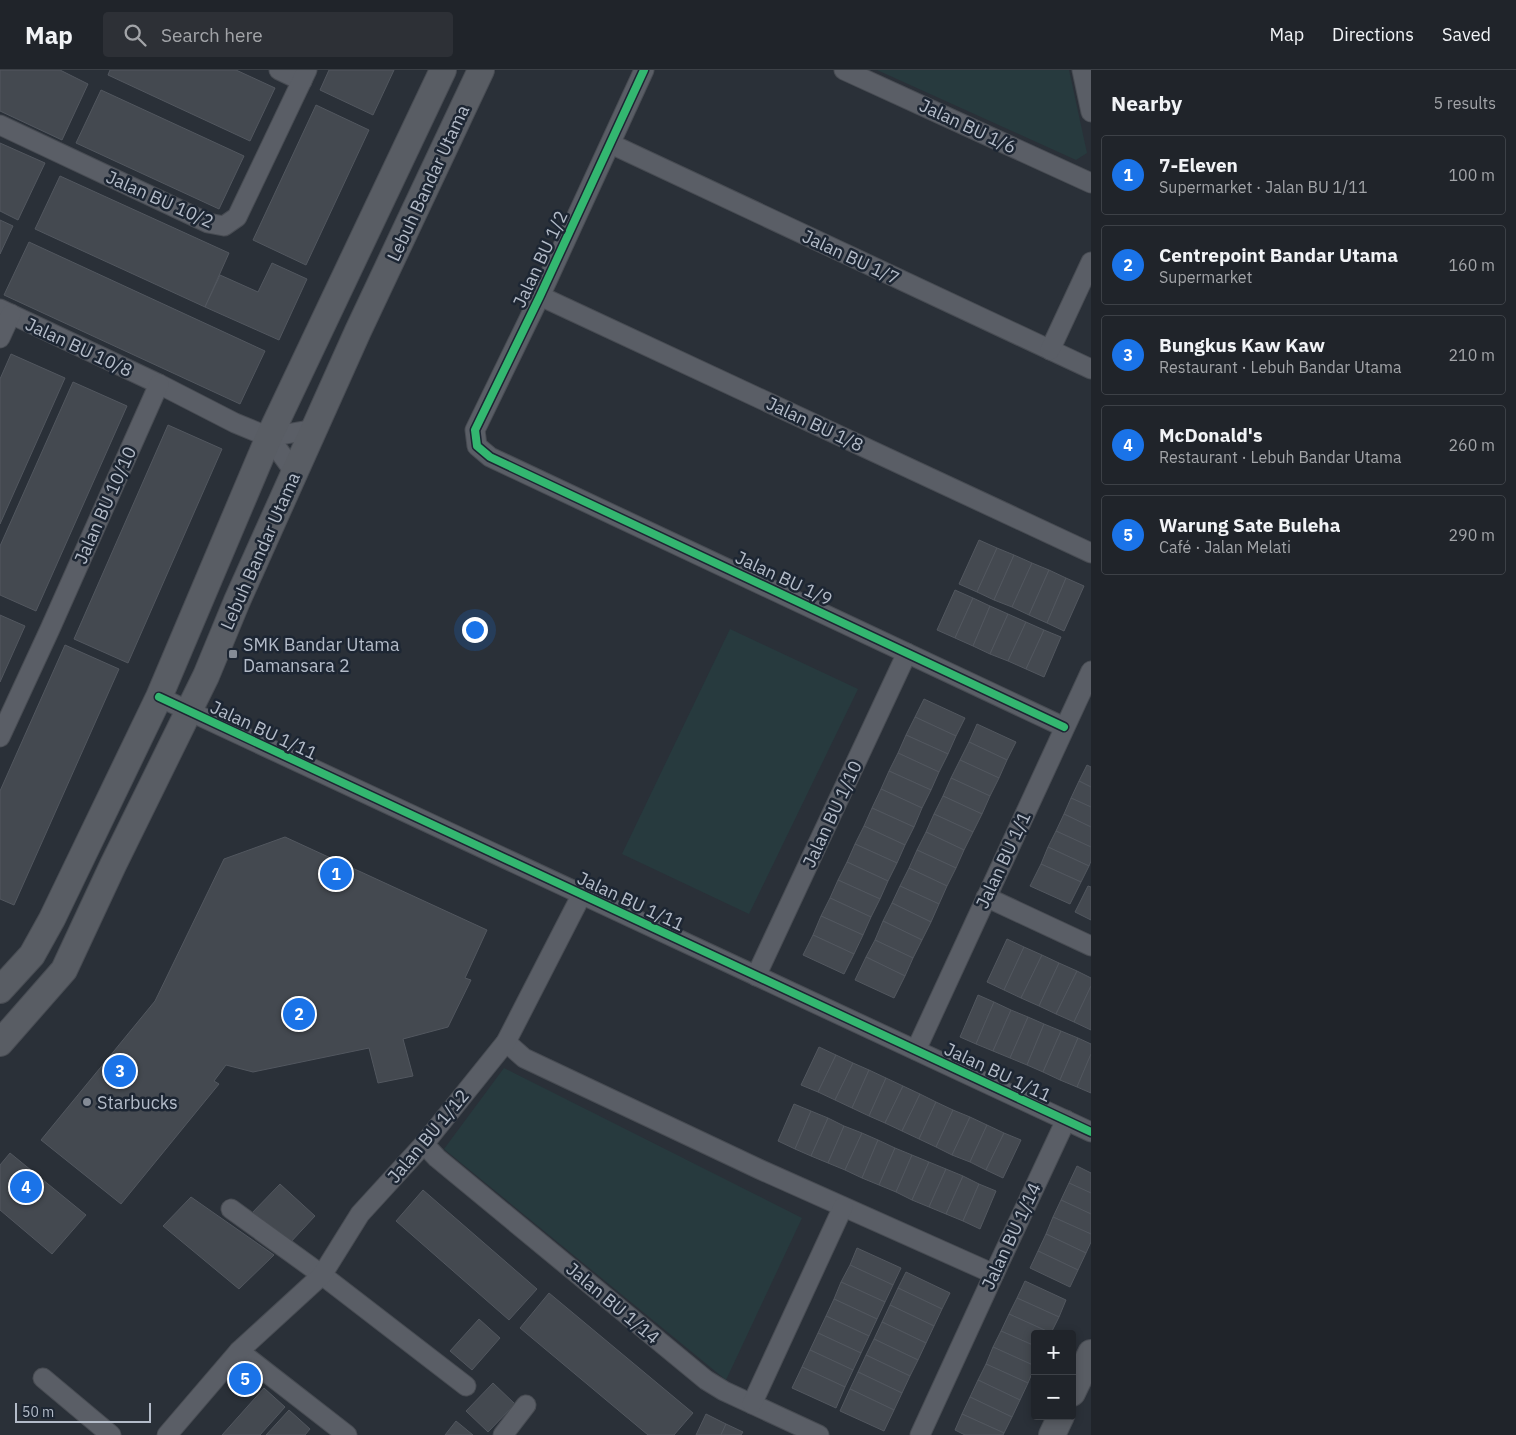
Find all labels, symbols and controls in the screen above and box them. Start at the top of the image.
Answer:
search box [103,12,453,57]
text: Map [25,19,73,51]
icon: search [121,21,149,49]
text: Search here [161,23,263,47]
text: Map [1269,23,1304,46]
text: Directions [1332,23,1414,46]
text: Saved [1442,23,1491,46]
text: Nearby [1111,89,1182,117]
street label: Jalan BU 1/6 [916,93,1020,159]
text: 5 results [1433,93,1496,113]
street label: Lebuh Bandar Utama [382,101,474,265]
text: 7-Eleven [1159,153,1238,177]
street label: Jalan BU 10/2 [103,165,217,233]
text: 1 [1123,165,1133,185]
text: 100 m [1448,165,1495,185]
text: Supermarket · Jalan BU 1/11 [1159,177,1368,197]
street label: Jalan BU 1/2 [507,207,573,311]
street label: Jalan BU 1/7 [799,224,903,290]
text: Centrepoint Bandar Utama [1159,243,1398,267]
text: 2 [1123,255,1133,275]
text: 160 m [1448,255,1495,275]
text: Supermarket [1159,267,1252,287]
street label: Jalan BU 10/8 [22,312,136,382]
text: Bungkus Kaw Kaw [1159,333,1325,357]
text: 3 [1123,345,1133,365]
text: 210 m [1448,345,1495,365]
text: Restaurant · Lebuh Bandar Utama [1159,357,1401,377]
street label: Jalan BU 1/8 [763,391,867,457]
text: McDonald's [1159,423,1262,447]
text: 4 [1123,435,1133,455]
text: 260 m [1448,435,1495,455]
street label: Jalan BU 10/10 [69,443,141,567]
text: Restaurant · Lebuh Bandar Utama [1159,447,1401,467]
street label: Lebuh Bandar Utama [215,468,305,633]
text: Warung Sate Buleha [1159,513,1341,537]
text: 5 [1123,525,1133,545]
text: 290 m [1448,525,1495,545]
text: Café · Jalan Melati [1159,537,1291,557]
street label: Jalan BU 1/9 [732,545,836,611]
your location [462,617,488,643]
place label: SMK Bandar Utama Damansara 2 [243,633,400,677]
marker: SMK Bandar Utama Damansara 2 [227,648,239,660]
street label: Jalan BU 1/11 [207,695,321,765]
street label: Jalan BU 1/10 [797,757,867,871]
street label: Jalan BU 1/1 [970,808,1036,912]
pin: 1 [320,855,352,893]
street label: Jalan BU 1/11 [574,866,688,936]
pin: 2 [283,995,315,1033]
street label: Jalan BU 1/11 [941,1037,1055,1107]
pin: 3 [104,1052,136,1090]
street label: Jalan BU 1/12 [382,1084,474,1188]
place label: Starbucks [97,1091,178,1114]
marker: Starbucks [81,1096,93,1108]
pin: 4 [10,1168,42,1206]
street label: Jalan BU 1/14 [976,1179,1046,1293]
street label: Jalan BU 1/14 [561,1257,665,1349]
map controls [1031,1330,1076,1420]
button: + [1031,1330,1076,1375]
pin: 5 [229,1360,261,1398]
button: − [1031,1375,1076,1420]
scale bar [15,1400,151,1423]
text: 50 m [22,1403,54,1421]

